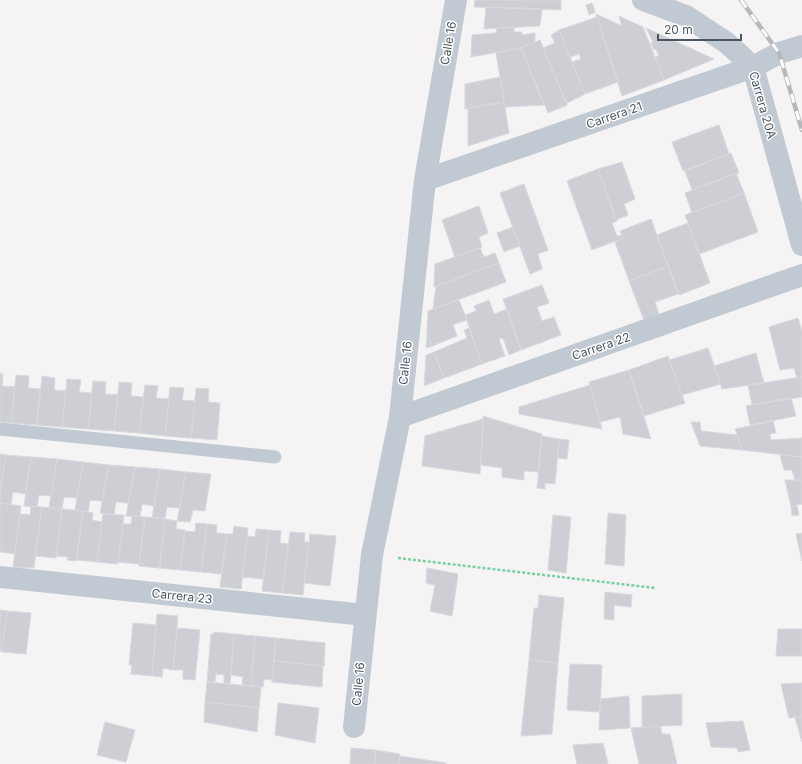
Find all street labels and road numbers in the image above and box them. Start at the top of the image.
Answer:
street label: Calle 16 [437,20,459,66]
street label: Carrera 20A [746,70,780,140]
street label: Carrera 21 [584,98,644,132]
street label: Carrera 22 [570,329,632,363]
street label: Calle 16 [395,340,415,386]
street label: Carrera 23 [151,585,213,607]
street label: Calle 16 [349,661,367,707]

